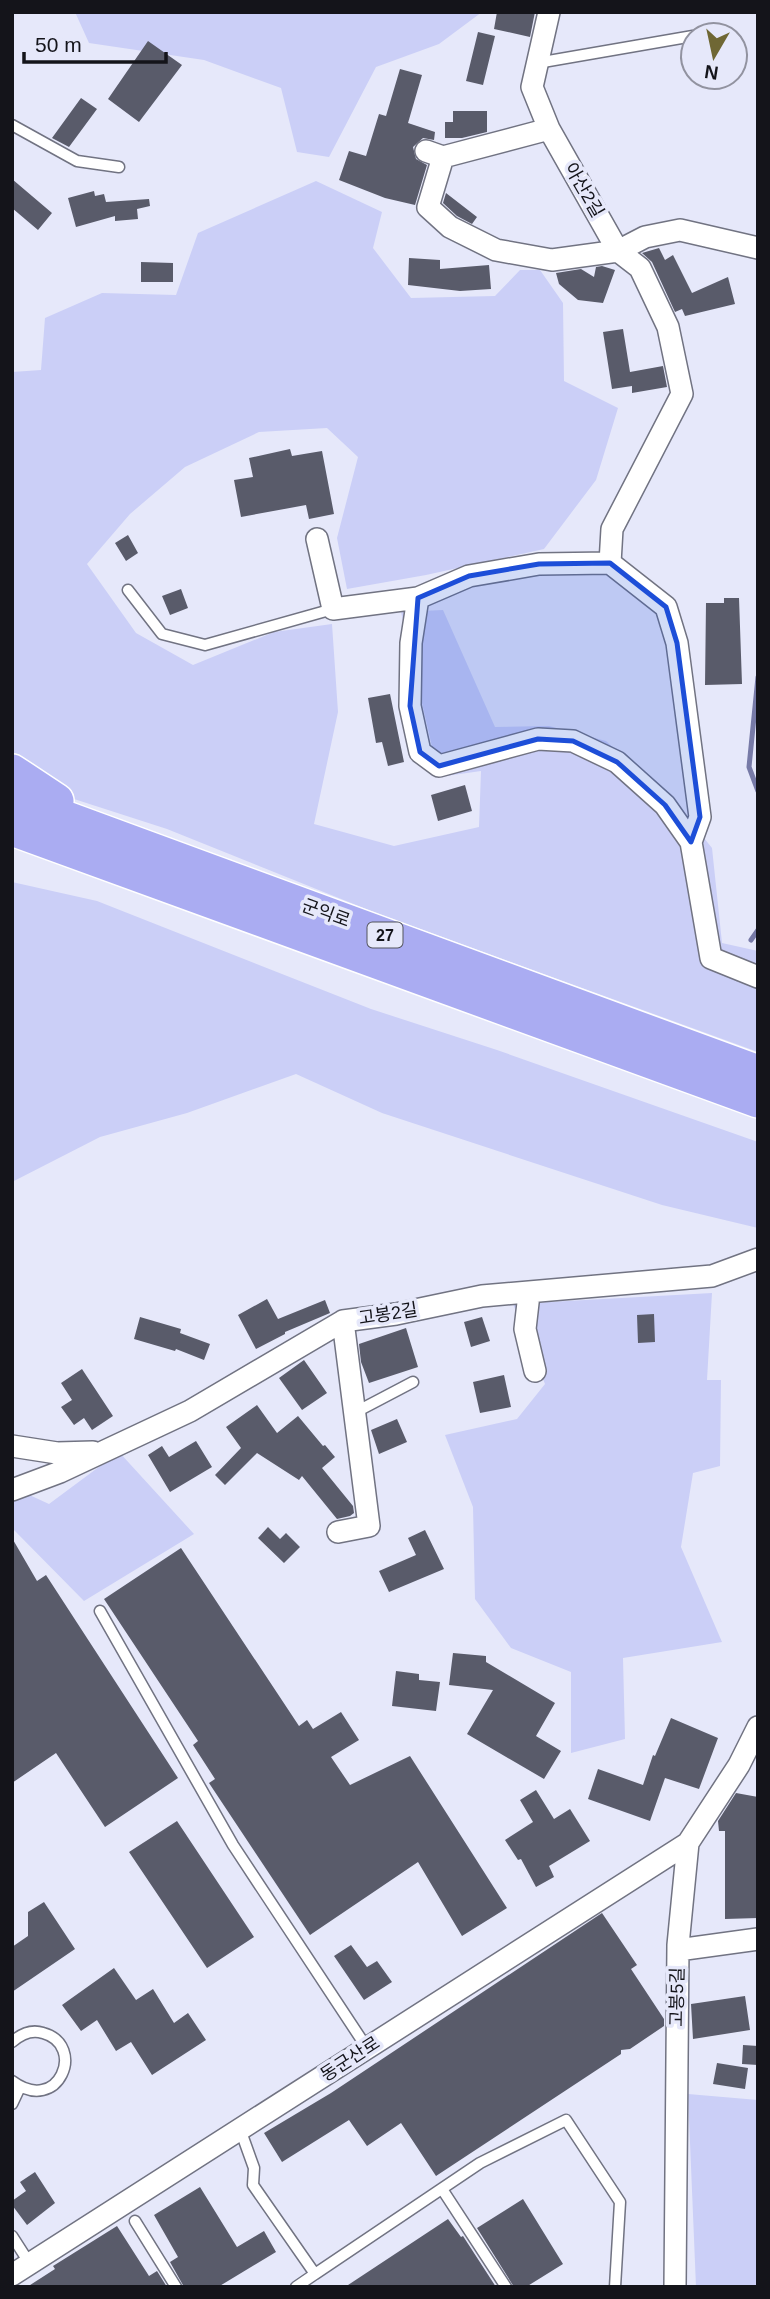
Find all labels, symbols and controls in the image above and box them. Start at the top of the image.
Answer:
scale bar [24,21,166,65]
north arrow [679,21,749,91]
text: 50 m [35,33,82,56]
text: N [703,61,720,84]
street label: 아산2길 [560,159,608,221]
street label: 군익로 [299,895,353,931]
road number: 27 [368,923,402,948]
street label: 고봉2길 [357,1299,419,1329]
street label: 고봉5길 [666,1967,688,2027]
street label: 동군산로 [317,2033,383,2085]

